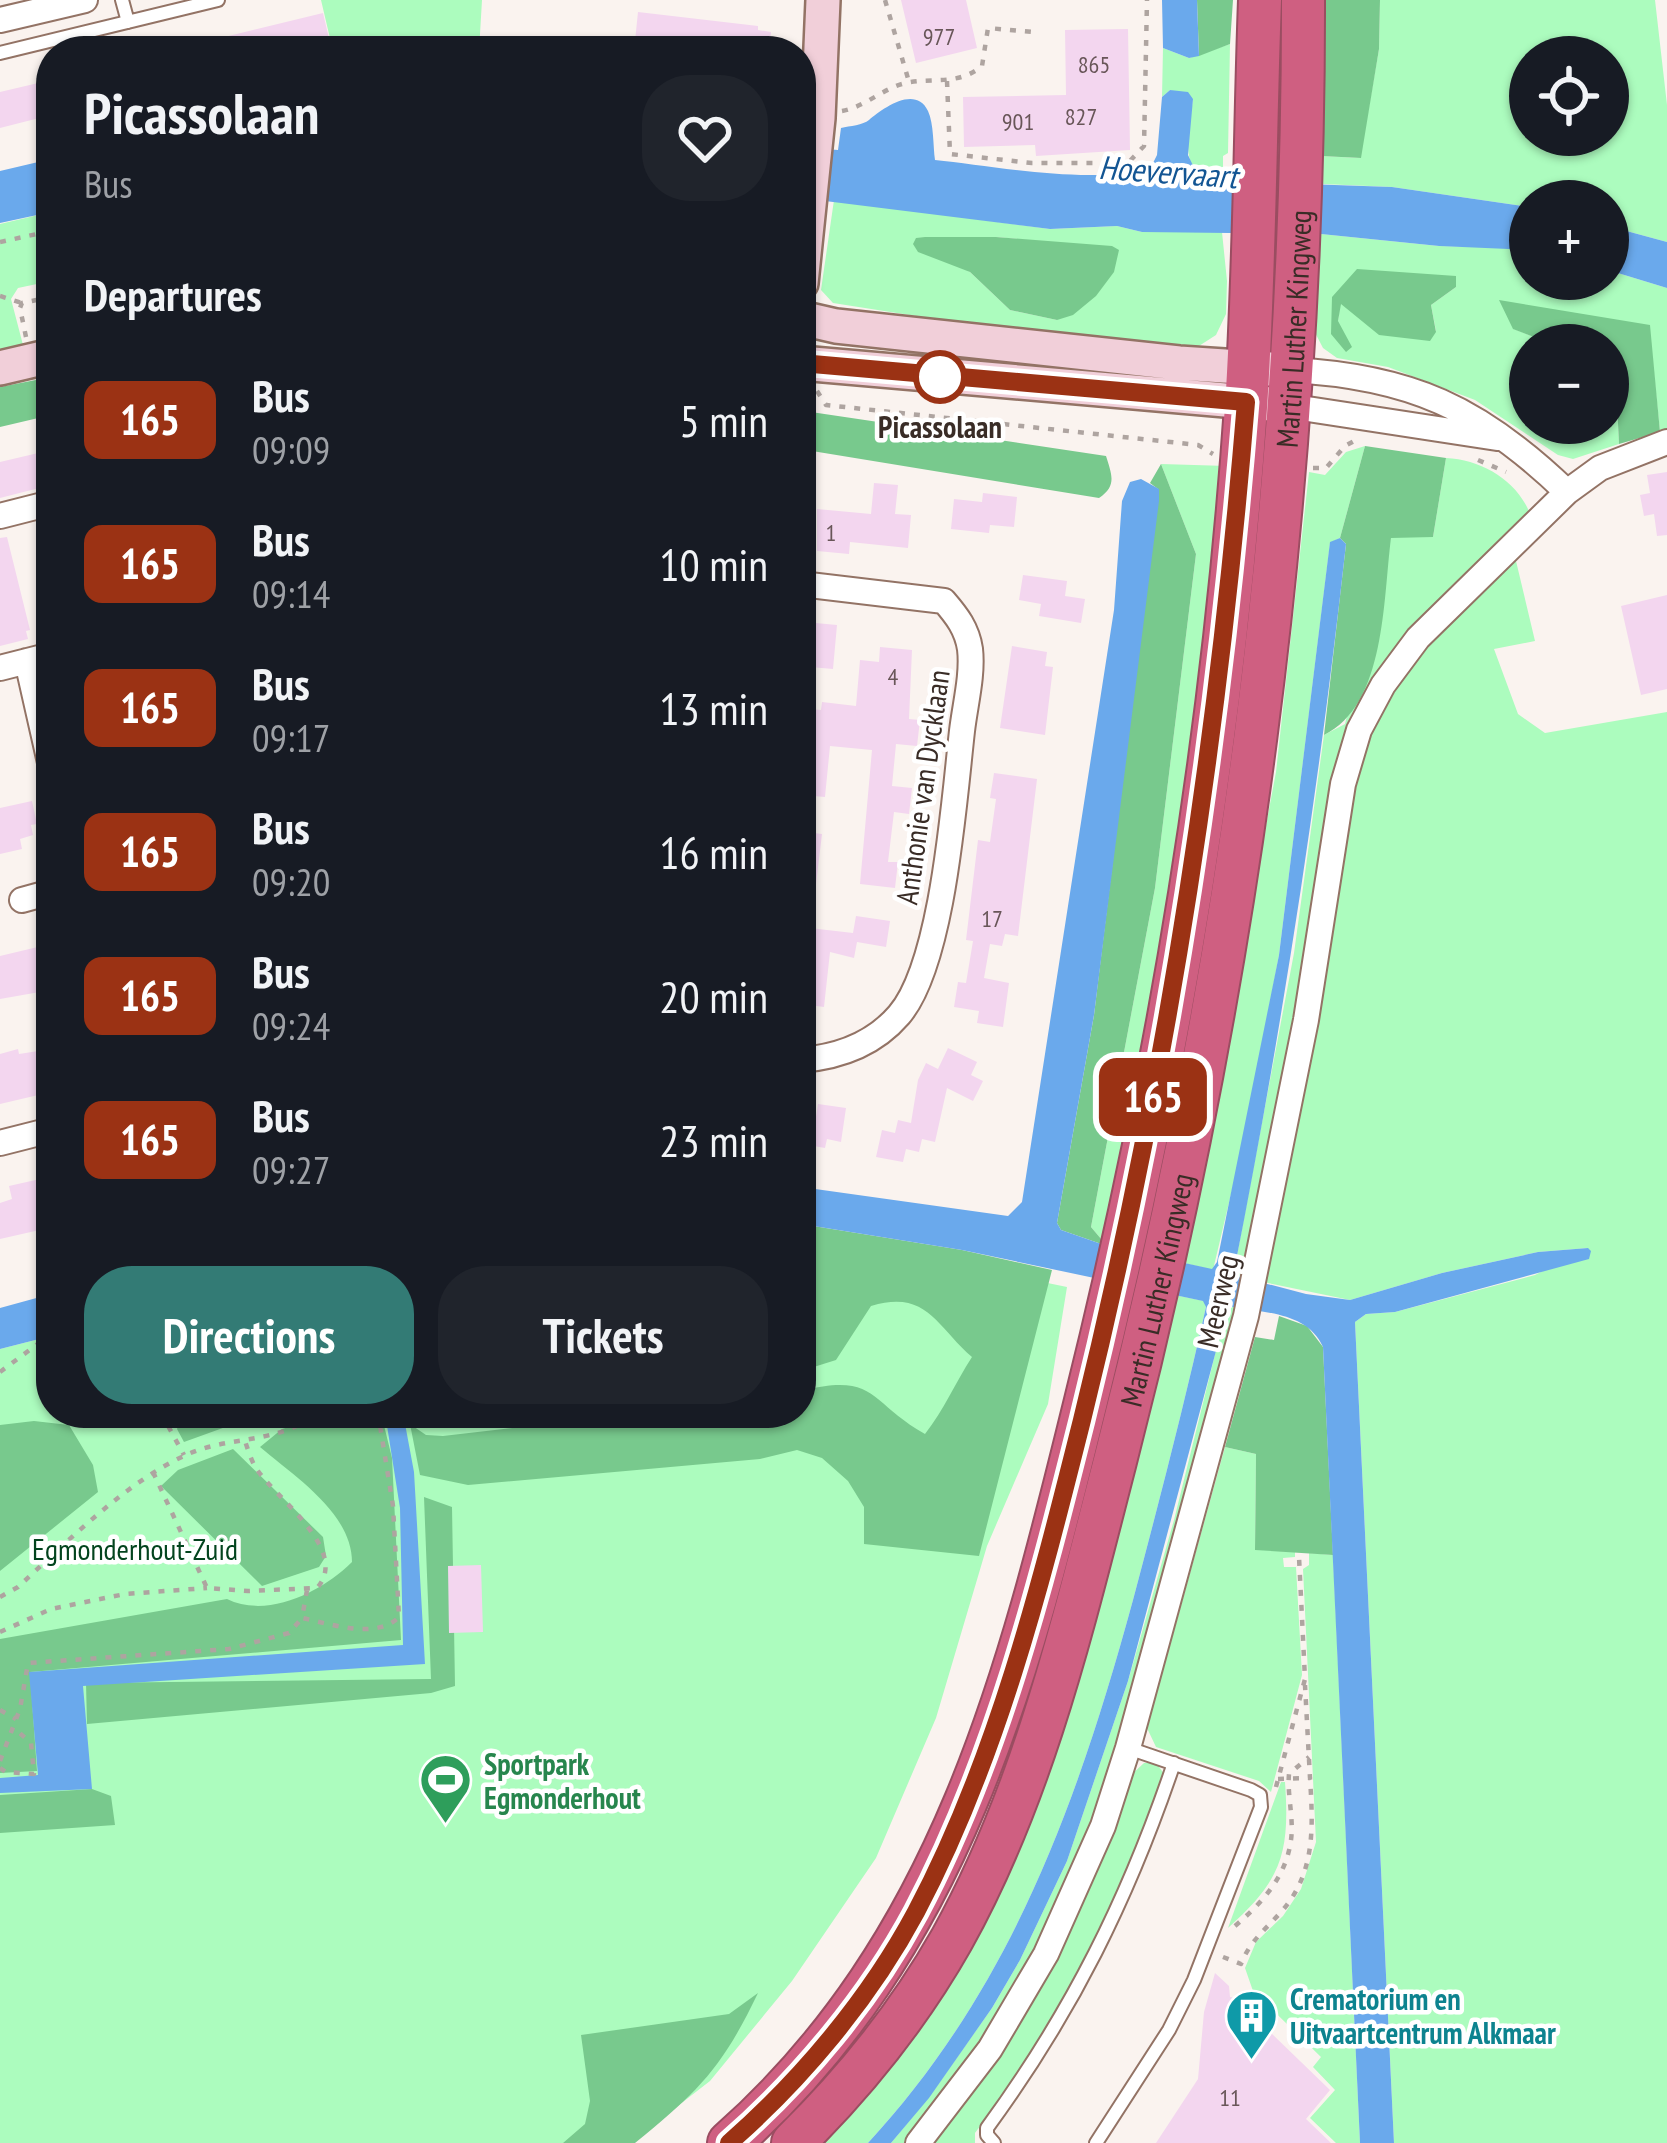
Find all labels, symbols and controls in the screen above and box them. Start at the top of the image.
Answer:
house number: 977 [923,21,955,52]
map controls [1509,36,1629,444]
button: locate [1509,36,1629,156]
house number: 865 [1078,49,1110,80]
button: heart [642,75,768,201]
text: Picassolaan [84,76,319,150]
house number: 827 [1065,101,1097,132]
house number: 901 [1002,106,1034,137]
water label: Hoevervaart [1097,145,1243,198]
text: Bus [84,158,132,209]
button: + [1509,180,1629,300]
street label: Martin Luther Kingweg [1266,209,1319,449]
text: Departures [84,265,262,323]
button: − [1509,324,1629,444]
marker: Picassolaan [915,352,965,402]
text: Bus [252,366,310,424]
text: 5 min [679,391,768,449]
text: 165 [120,392,180,447]
place label: Picassolaan [878,407,1002,446]
text: 09:09 [252,424,330,475]
text: Bus [252,510,310,568]
house number: 1 [826,517,836,548]
text: 10 min [659,535,768,593]
text: 165 [120,536,180,591]
text: 09:14 [252,568,330,619]
text: Bus [252,654,310,712]
house number: 4 [888,661,899,692]
street label: Anthonie van Dycklaan [886,667,958,907]
text: 13 min [659,679,768,737]
text: 165 [120,680,180,735]
text: 09:17 [252,712,330,763]
text: Bus [252,798,310,856]
text: 16 min [659,823,768,881]
text: 165 [120,824,180,879]
text: 09:20 [252,856,330,907]
house number: 17 [981,903,1003,934]
text: Bus [252,942,310,1000]
text: 20 min [659,967,768,1025]
text: 165 [120,968,180,1023]
text: 09:24 [252,1000,330,1051]
line badge: 165 [1084,1058,1222,1136]
text: 165 [1123,1069,1183,1124]
text: Bus [252,1086,310,1144]
text: 23 min [659,1111,768,1169]
text: 165 [120,1112,180,1167]
text: 09:27 [252,1144,330,1195]
street label: Martin Luther Kingweg [1110,1170,1201,1410]
street label: Meerweg [1187,1251,1247,1351]
button: Directions [84,1266,414,1404]
button: Tickets [438,1266,768,1404]
park label: Egmonderhout-Zuid [32,1529,238,1568]
place label: Sportpark Egmonderhout [484,1744,641,1817]
sports icon: Sportpark Egmonderhout [417,1752,473,1826]
place label: Crematorium en Uitvaartcentrum Alkmaar [1290,1979,1556,2052]
building icon: Crematorium en Uitvaartcentrum Alkmaar [1223,1987,1279,2061]
house number: 11 [1219,2082,1241,2113]

